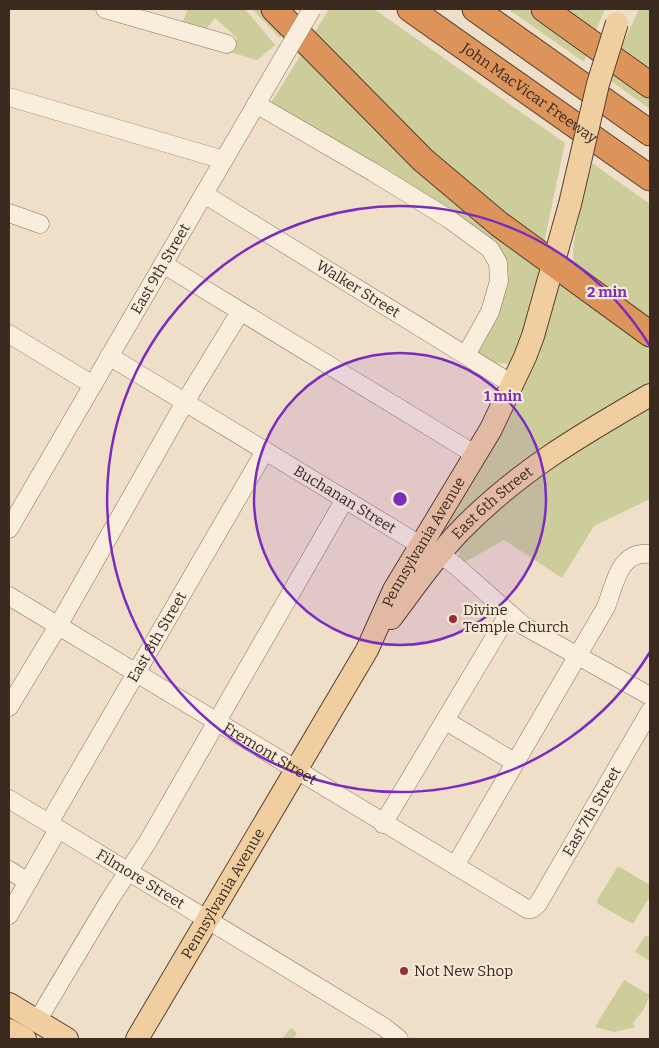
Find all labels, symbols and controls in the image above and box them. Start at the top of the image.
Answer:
street label: John MacVicar Freeway [457,39,601,147]
street label: East 9th Street [127,220,194,317]
street label: Walker Street [313,256,404,322]
text: 2 min [587,283,627,301]
text: 1 min [484,387,522,405]
street label: Buchanan Street [290,461,400,538]
street label: East 6th Street [448,462,537,543]
street label: Pennsylvania Avenue [378,474,469,610]
centre of rings [391,490,409,508]
street label: East 8th Street [124,588,191,686]
place label: Divine Temple Church [463,601,570,636]
marker: Divine Temple Church [447,613,459,625]
street label: Fremont Street [220,719,321,789]
street label: East 7th Street [559,763,625,859]
street label: Pennsylvania Avenue [178,825,268,962]
street label: Filmore Street [93,845,188,913]
place label: Not New Shop [414,962,513,980]
marker: Not New Shop [398,965,410,977]

